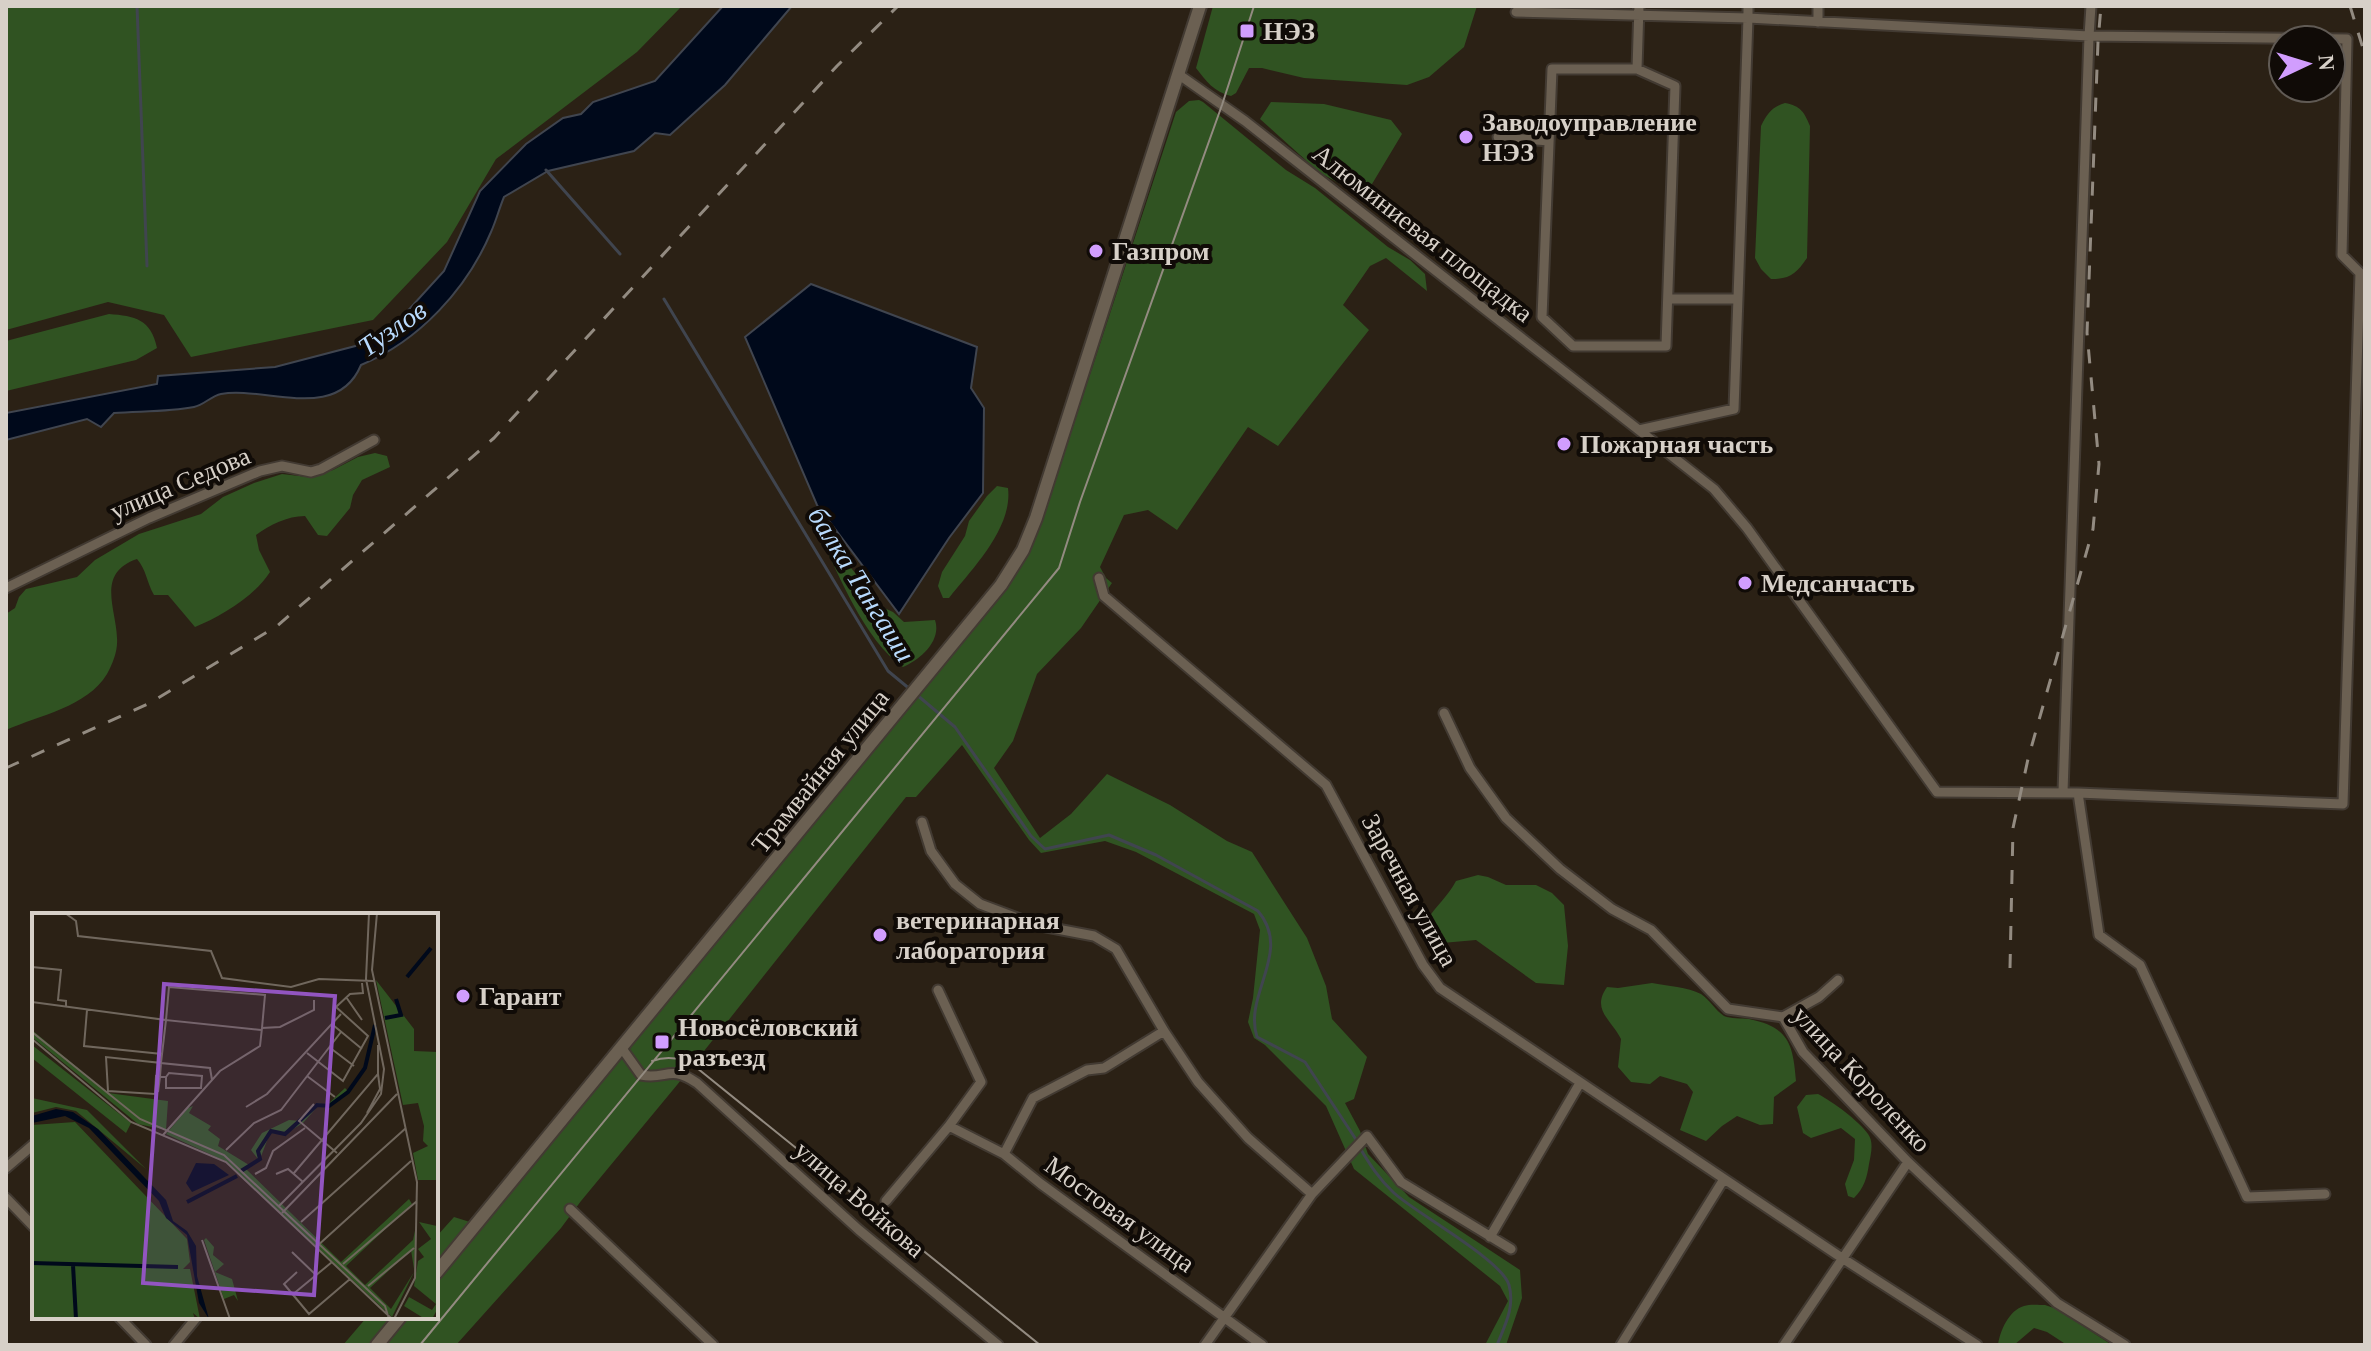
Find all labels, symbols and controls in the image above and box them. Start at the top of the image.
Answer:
place label: НЭЗ [1263,17,1315,46]
marker: НЭЗ [1238,22,1256,40]
north arrow [2267,24,2347,104]
text: N [2313,54,2339,72]
place label: Заводоуправление НЭЗ [1482,108,1697,167]
marker: Заводоуправление НЭЗ [1457,128,1475,146]
street label: Алюминиевая площадка [1307,139,1539,329]
place label: Газпром [1112,237,1209,266]
marker: Газпром [1087,242,1105,260]
water label: Тузлов [352,294,432,363]
place label: Пожарная часть [1580,430,1773,459]
marker: Пожарная часть [1555,435,1573,453]
street label: улица Седова [106,441,255,526]
water label: балка Тангаши [802,501,921,667]
place label: Медсанчасть [1761,569,1915,598]
marker: Медсанчасть [1736,574,1754,592]
street label: Трамвайная улица [746,684,895,859]
street label: Заречная улица [1356,809,1464,972]
place label: ветеринарная лаборатория [896,906,1060,965]
inset map [32,913,438,1319]
marker: ветеринарная лаборатория [871,926,889,944]
place label: Гарант [479,982,562,1011]
marker: Гарант [454,987,472,1005]
street label: улица Короленко [1787,1001,1936,1158]
place label: Новосёловский разъезд [678,1013,858,1072]
marker: Новосёловский разъезд [653,1033,671,1051]
street label: улица Войкова [789,1135,931,1264]
street label: Мостовая улица [1039,1150,1201,1279]

